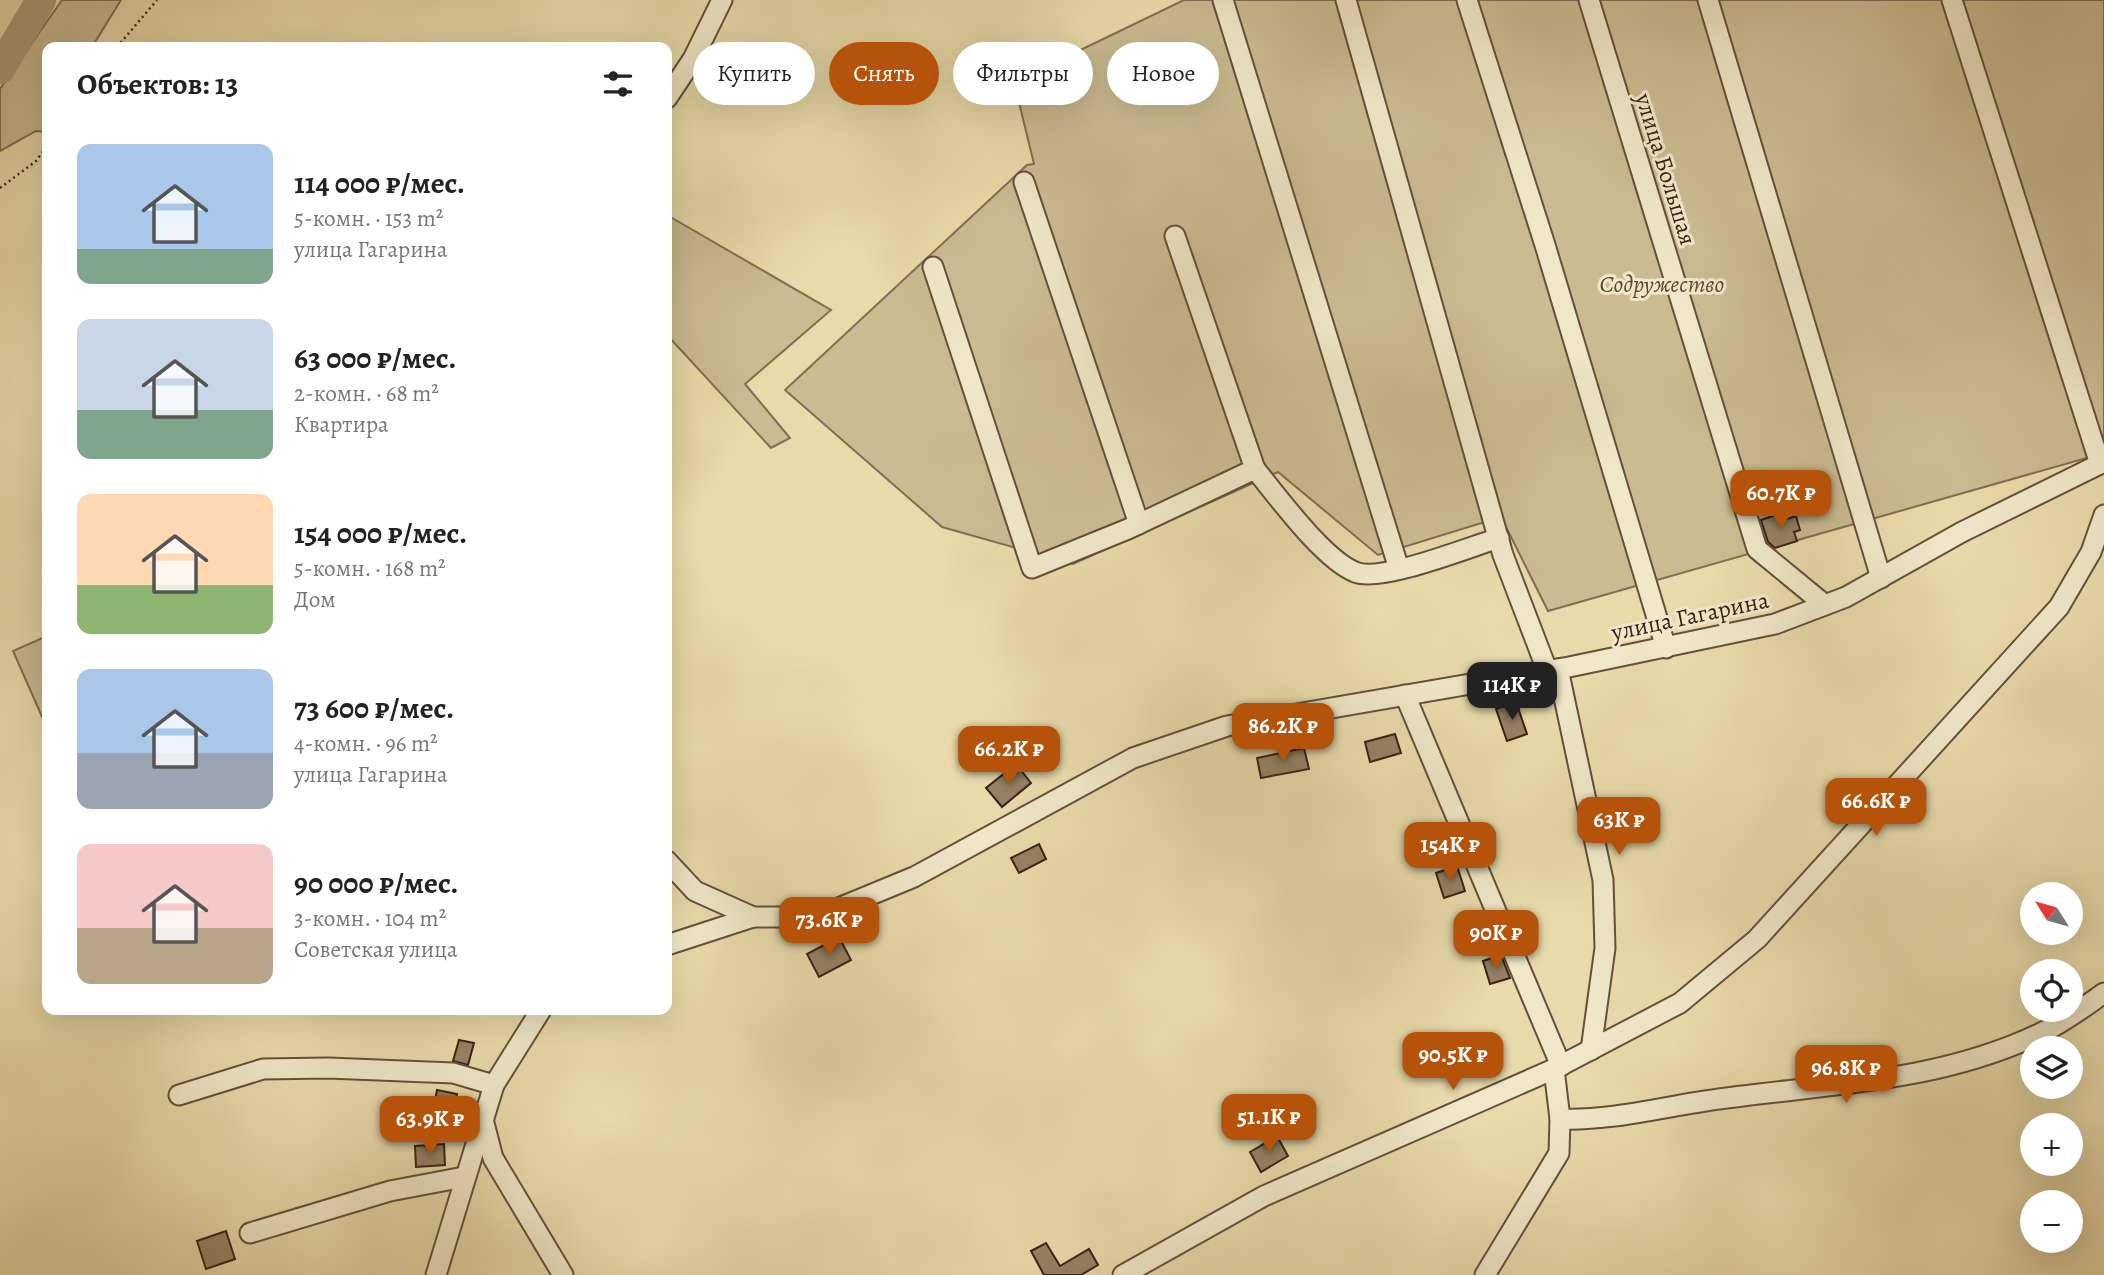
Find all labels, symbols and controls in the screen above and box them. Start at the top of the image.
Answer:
chip: Купить [693,42,815,105]
chip: Снять [829,42,939,105]
chip: Фильтры [953,42,1093,105]
chip: Новое [1107,42,1219,105]
text: Объектов: 13 [77,64,238,104]
icon: filters [599,65,637,103]
street label: улица Большая [1627,88,1704,249]
text: 114 000 ₽/мес. [294,163,465,203]
icon: home [133,172,217,256]
text: 5-комн. · 153 m² [294,203,443,234]
text: улица Гагарина [294,234,448,265]
park label: Содружество [1600,268,1724,300]
text: 63 000 ₽/мес. [294,338,456,378]
icon: home [133,347,217,431]
text: 2-комн. · 68 m² [294,378,439,409]
text: Квартира [294,409,389,440]
pin: 60.7K ₽ [1716,470,1846,530]
text: 60.7K ₽ [1746,477,1816,508]
text: 154 000 ₽/мес. [294,513,467,553]
icon: home [133,522,217,606]
text: 5-комн. · 168 m² [294,553,446,584]
text: Дом [294,584,336,615]
street label: улица Гагарина [1607,584,1772,649]
pin: 114K ₽ [1455,662,1569,722]
text: 114K ₽ [1483,669,1541,700]
text: 73 600 ₽/мес. [294,688,454,728]
icon: home [133,697,217,781]
pin: 86.2K ₽ [1218,704,1348,763]
text: 86.2K ₽ [1248,710,1318,741]
pin: 66.2K ₽ [944,726,1074,786]
text: 4-комн. · 96 m² [294,728,438,759]
text: 66.2K ₽ [974,733,1044,764]
text: улица Гагарина [294,759,448,790]
pin: 66.6K ₽ [1811,778,1941,838]
text: 66.6K ₽ [1841,785,1911,816]
pin: 63K ₽ [1570,798,1668,857]
text: 63K ₽ [1593,804,1645,835]
pin: 154K ₽ [1393,822,1507,882]
text: 154K ₽ [1420,829,1480,860]
text: 90 000 ₽/мес. [294,863,459,903]
icon: home [133,872,217,956]
north arrow [2020,882,2082,945]
map controls [2020,882,2083,1253]
pin: 73.6K ₽ [764,898,894,957]
text: 3-комн. · 104 m² [294,903,446,934]
text: 73.6K ₽ [795,904,863,935]
pin: 90K ₽ [1447,911,1545,970]
text: 90K ₽ [1469,917,1523,948]
text: Советская улица [294,934,458,965]
button: locate [2020,959,2083,1022]
pin: 90.5K ₽ [1388,1032,1518,1092]
button: layers [2020,1036,2083,1099]
text: 90.5K ₽ [1418,1039,1488,1070]
pin: 96.8K ₽ [1781,1046,1911,1105]
text: 96.8K ₽ [1811,1052,1881,1083]
pin: 51.1K ₽ [1204,1094,1334,1154]
pin: 63.9K ₽ [365,1096,495,1156]
text: 51.1K ₽ [1237,1101,1301,1132]
text: 63.9K ₽ [396,1103,464,1134]
button: + [2020,1113,2083,1176]
button: − [2020,1190,2083,1253]

